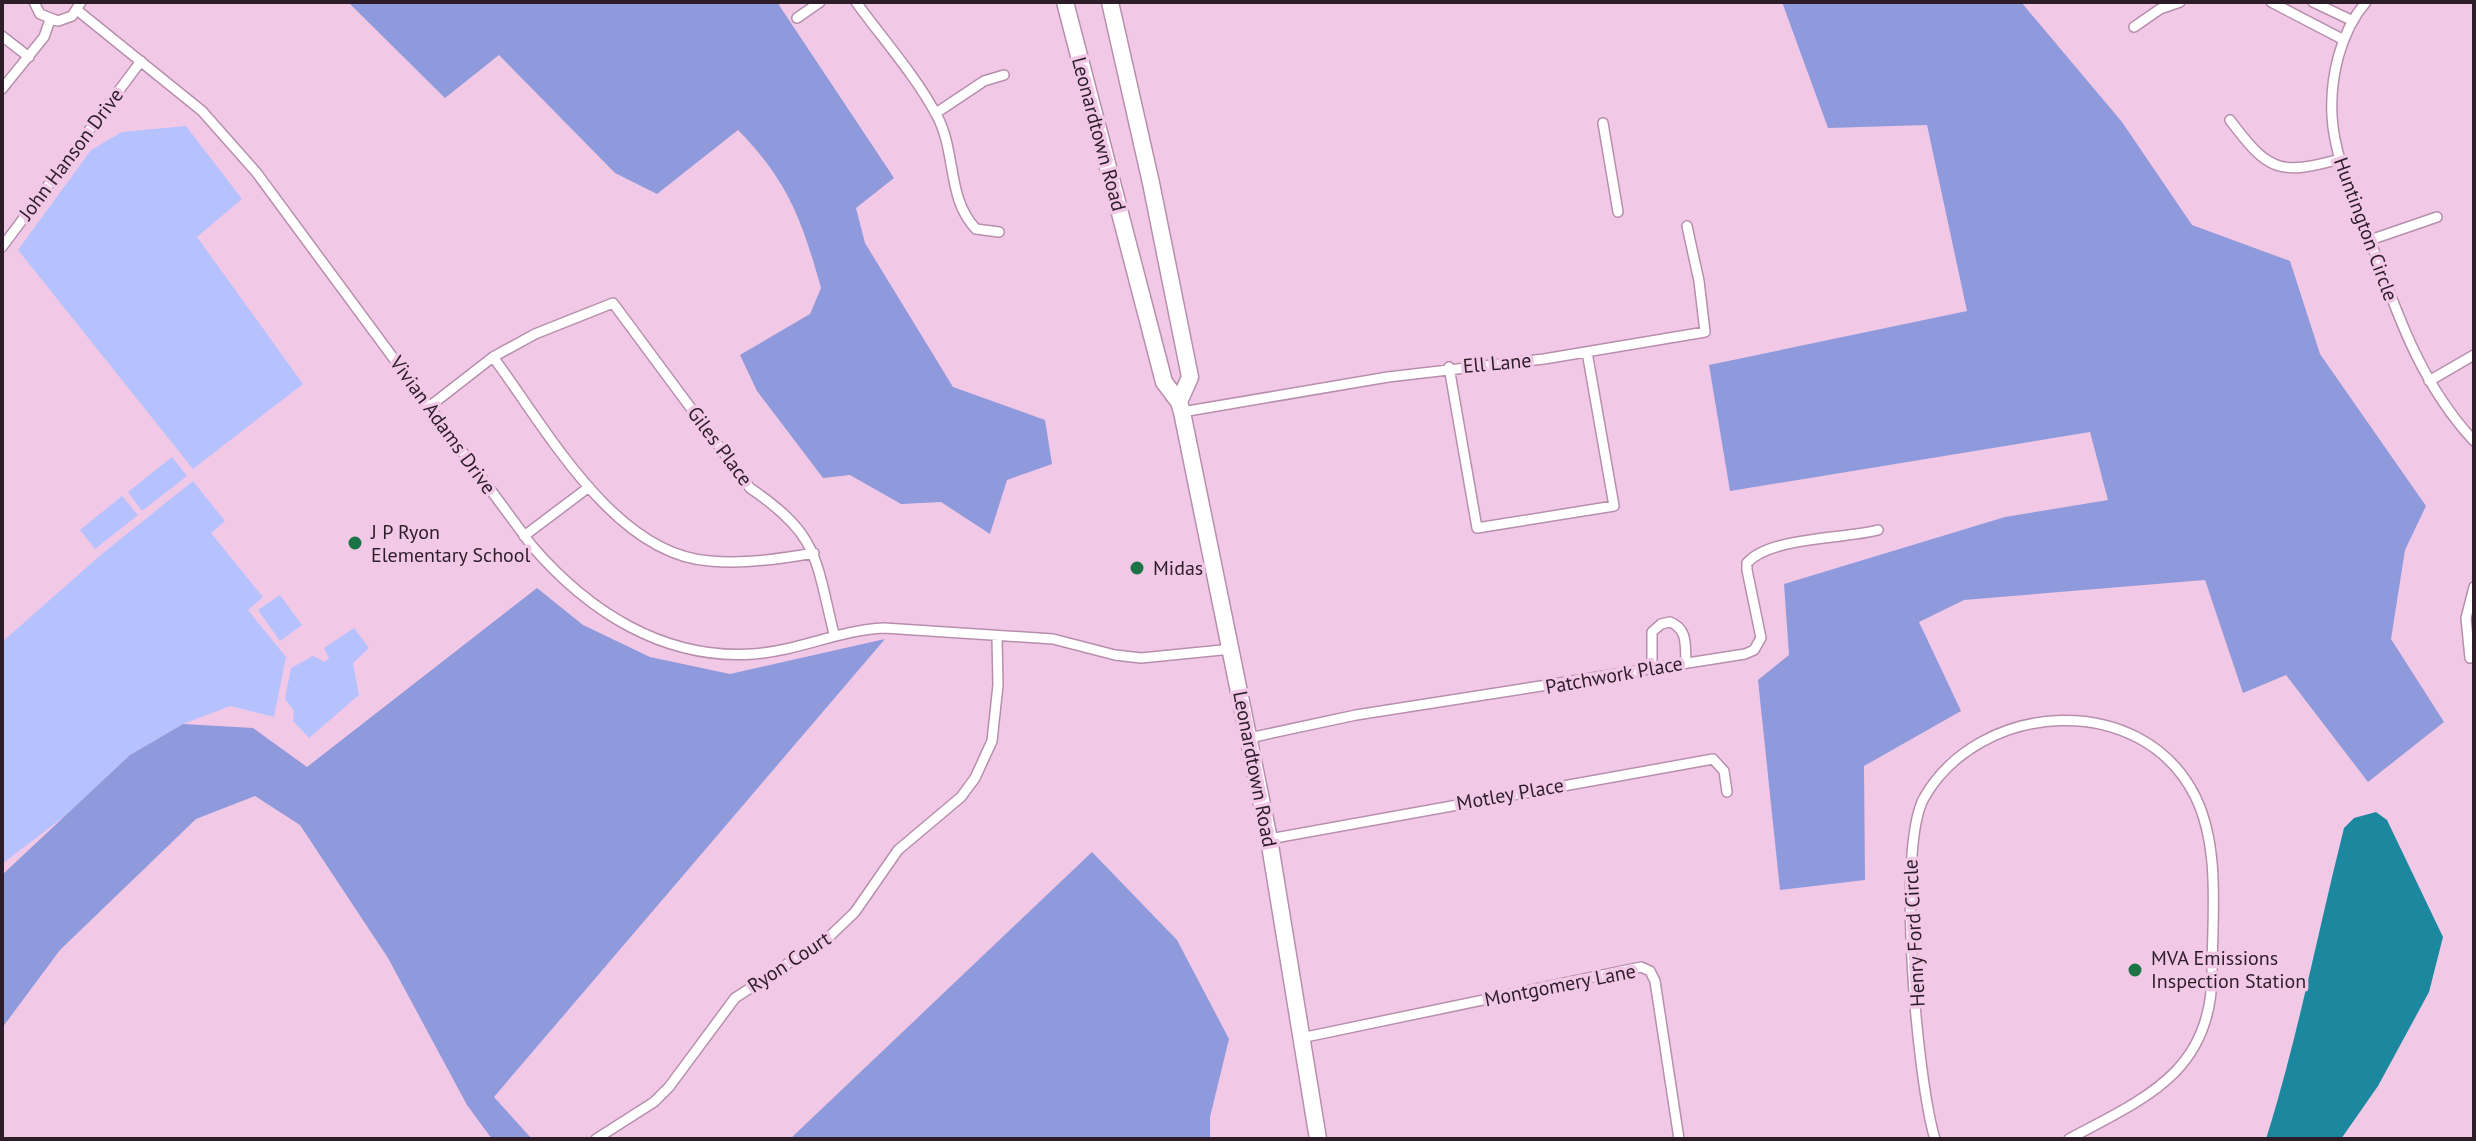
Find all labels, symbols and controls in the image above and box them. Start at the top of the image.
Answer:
street label: Leonardtown Road [1066,54,1132,214]
street label: John Hanson Drive [12,83,129,226]
street label: Huntington Circle [2328,154,2404,304]
street label: Ell Lane [1462,347,1532,379]
street label: Vivian Adams Drive [384,350,502,499]
street label: Giles Place [682,401,758,491]
place label: J P Ryon Elementary School [370,519,531,568]
marker: J P Ryon Elementary School [346,534,364,552]
place label: Midas [1153,555,1203,581]
marker: Midas [1128,559,1146,577]
street label: Patchwork Place [1543,650,1685,700]
street label: Leonardtown Road [1227,689,1283,849]
street label: Motley Place [1454,772,1566,816]
street label: Henry Ford Circle [1897,858,1931,1008]
street label: Ryon Court [743,925,836,998]
place label: MVA Emissions Inspection Station [2151,945,2306,994]
street label: Montgomery Lane [1482,958,1638,1012]
marker: MVA Emissions Inspection Station [2126,961,2144,979]

